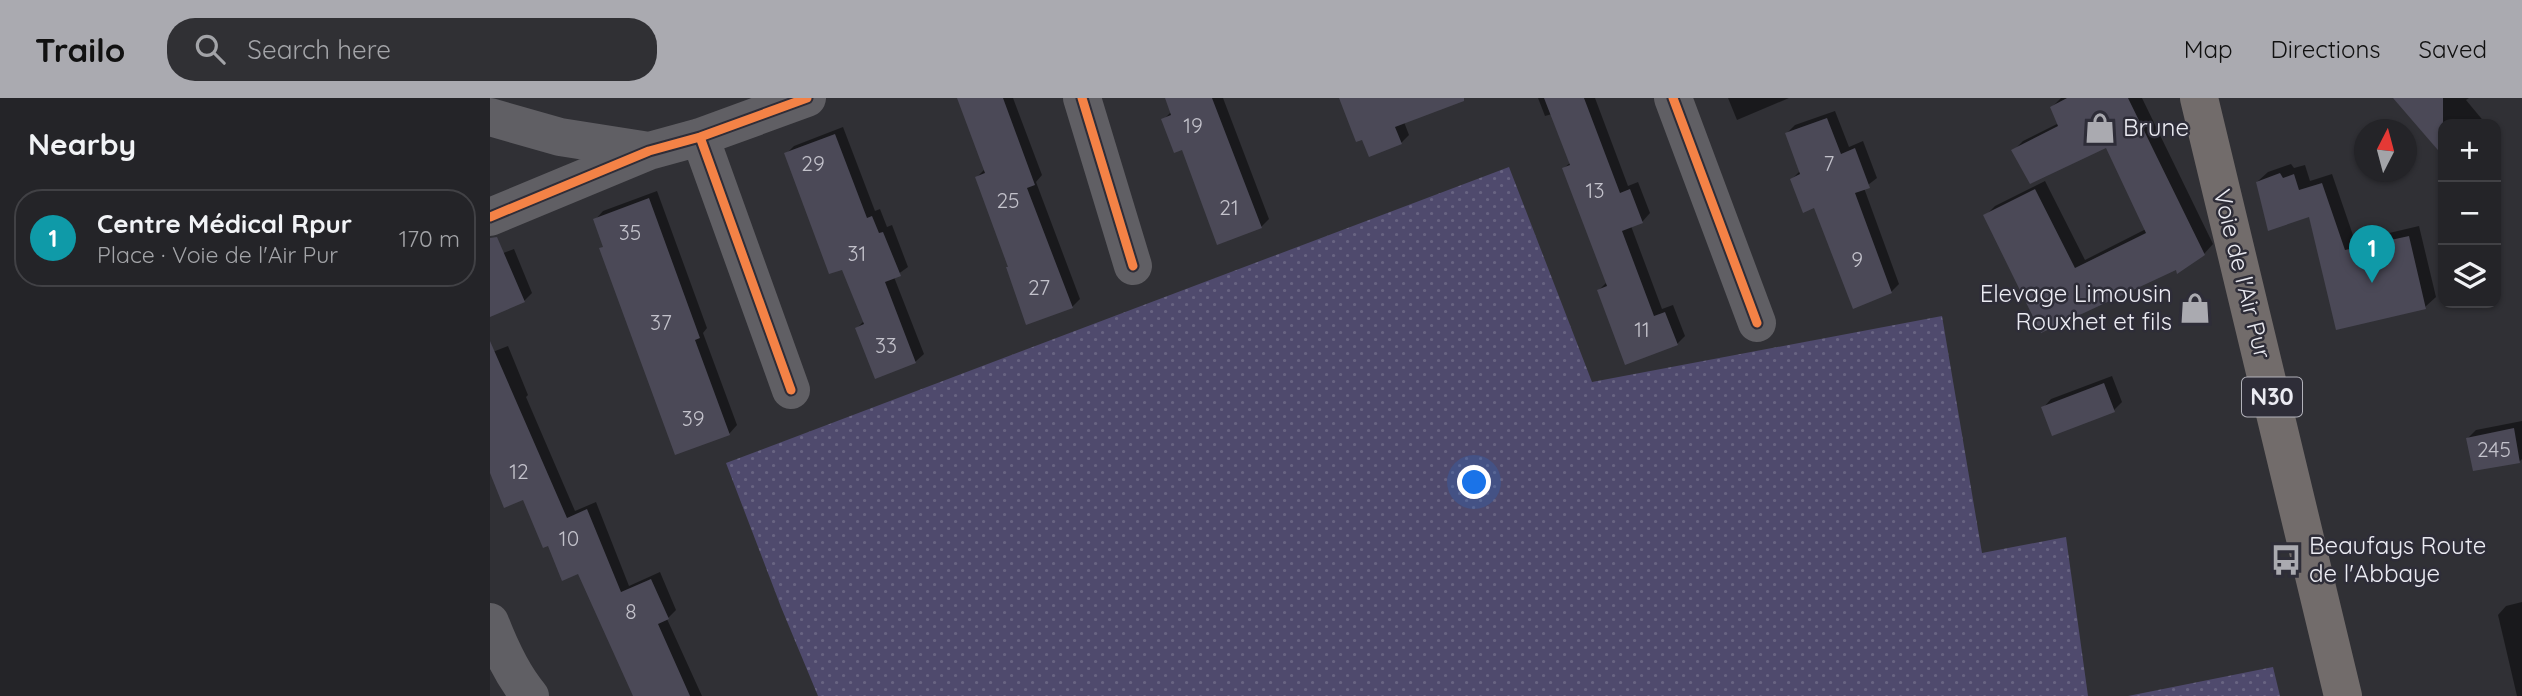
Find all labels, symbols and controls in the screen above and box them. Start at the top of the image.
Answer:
search box [167,18,657,81]
text: Trailo [35,29,125,70]
icon: search [191,30,229,68]
text: Search here [247,33,391,66]
text: Map [2184,34,2233,64]
text: Directions [2271,34,2381,64]
text: Saved [2419,34,2487,64]
shop icon: Brune [2083,111,2117,145]
house number: 19 [1183,112,1203,138]
place label: Brune [2123,112,2189,142]
north arrow [2354,119,2417,182]
map controls [2438,119,2501,308]
button: + [2438,119,2501,182]
text: Nearby [28,125,136,163]
house number: 29 [801,150,825,176]
house number: 7 [1824,150,1835,176]
house number: 13 [1586,177,1604,203]
button: − [2438,182,2501,245]
street label: Voie de l'Air Pur [2207,186,2279,362]
house number: 25 [996,187,1020,213]
house number: 21 [1219,194,1239,220]
text: Centre Médical Rpur [97,207,352,240]
house number: 35 [619,219,641,245]
text: 1 [49,224,57,253]
text: 170 m [399,224,460,253]
pin: 1 [2349,225,2395,283]
text: Place · Voie de l'Air Pur [97,240,338,269]
house number: 31 [848,240,866,266]
button: layers [2438,245,2501,308]
house number: 9 [1851,246,1863,272]
house number: 27 [1028,274,1050,300]
place label: Elevage Limousin Rouxhet et fils [1980,278,2172,336]
shop icon: Elevage Limousin Rouxhet et fils [2178,291,2212,325]
house number: 37 [650,309,672,335]
house number: 11 [1634,316,1650,342]
house number: 33 [875,332,897,358]
road number: N30 [2242,378,2302,416]
house number: 39 [682,405,704,431]
house number: 245 [2477,436,2511,462]
house number: 12 [509,458,529,484]
your location [1457,465,1491,499]
house number: 10 [559,525,579,551]
place label: Beaufays Route de l'Abbaye [2309,530,2486,588]
bus stop icon: Beaufays Route de l'Abbaye [2269,543,2303,577]
house number: 8 [625,598,637,624]

